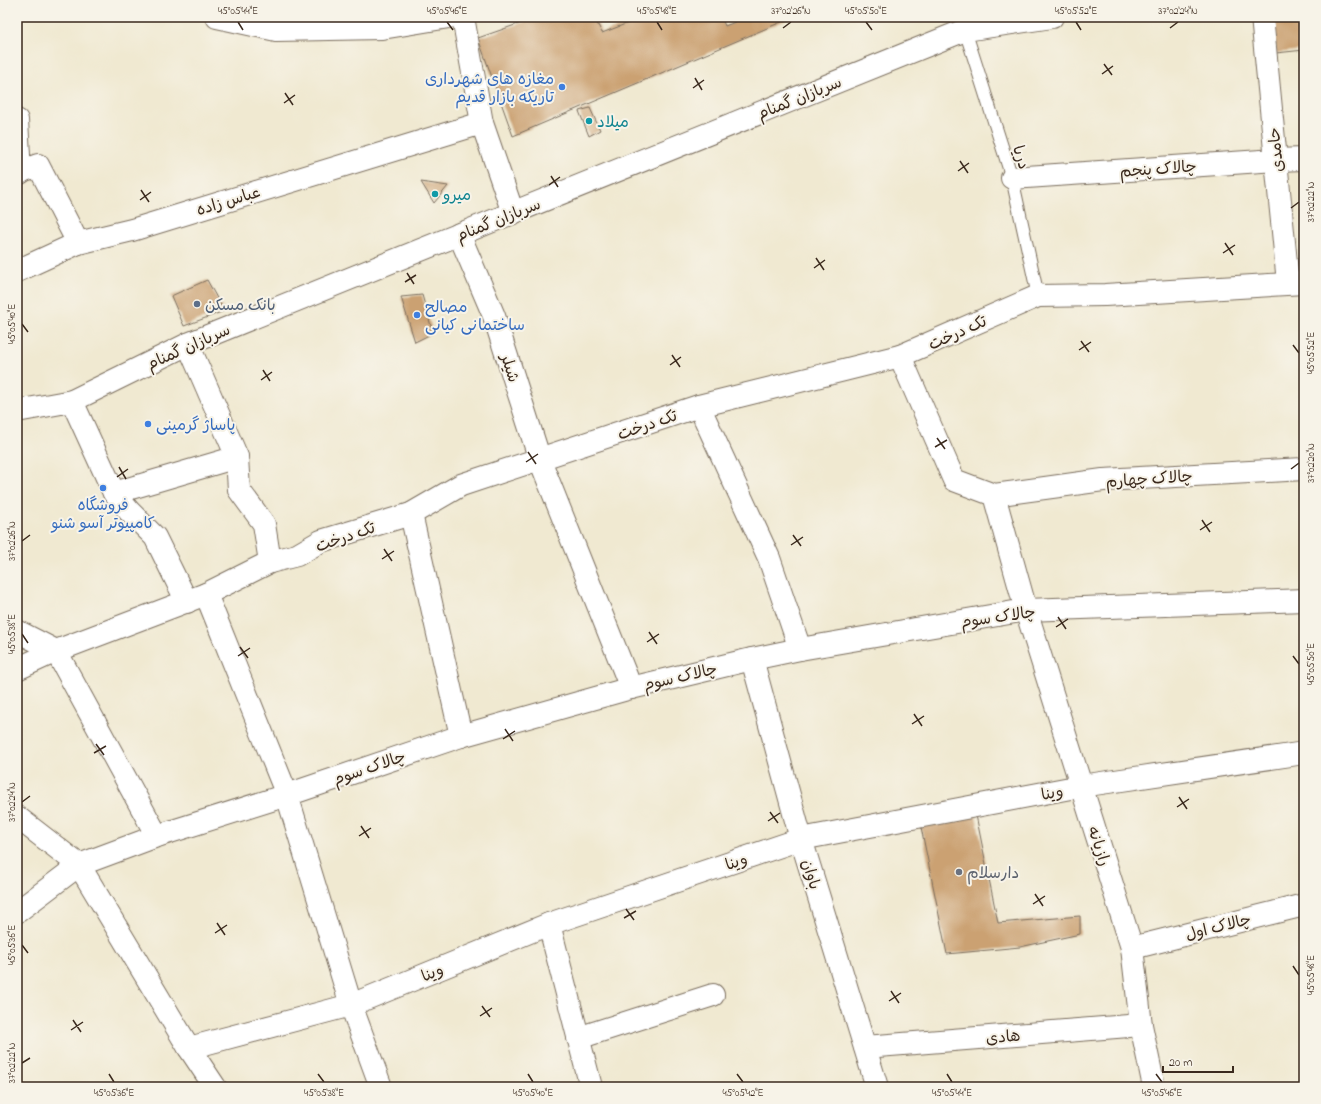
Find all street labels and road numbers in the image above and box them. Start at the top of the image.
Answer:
street label: سربازان گمنام [754,71,846,127]
street label: حامدی [1263,126,1291,173]
street label: دریا [1005,143,1035,173]
street label: چالاک پنجم [1119,155,1197,185]
street label: عباس زاده [194,181,264,223]
street label: سربازان گمنام [453,193,545,249]
street label: تک درخت [925,310,991,357]
street label: سربازان گمنام [143,319,235,377]
street label: شیلر [493,350,525,386]
street label: تک درخت [615,404,681,447]
street label: چالاک چهارم [1105,465,1193,495]
street label: تک درخت [313,516,379,559]
street label: چالاک سوم [959,601,1037,635]
street label: چالاک سوم [641,658,720,698]
street label: چالاک سوم [330,745,409,792]
street label: وینا [1039,780,1066,808]
street label: رازیانه [1080,824,1116,870]
street label: وینا [722,848,751,878]
street label: باوان [794,856,826,893]
street label: چالاک اول [1183,908,1254,948]
street label: وینا [418,959,448,989]
street label: هادی [985,1025,1021,1051]

